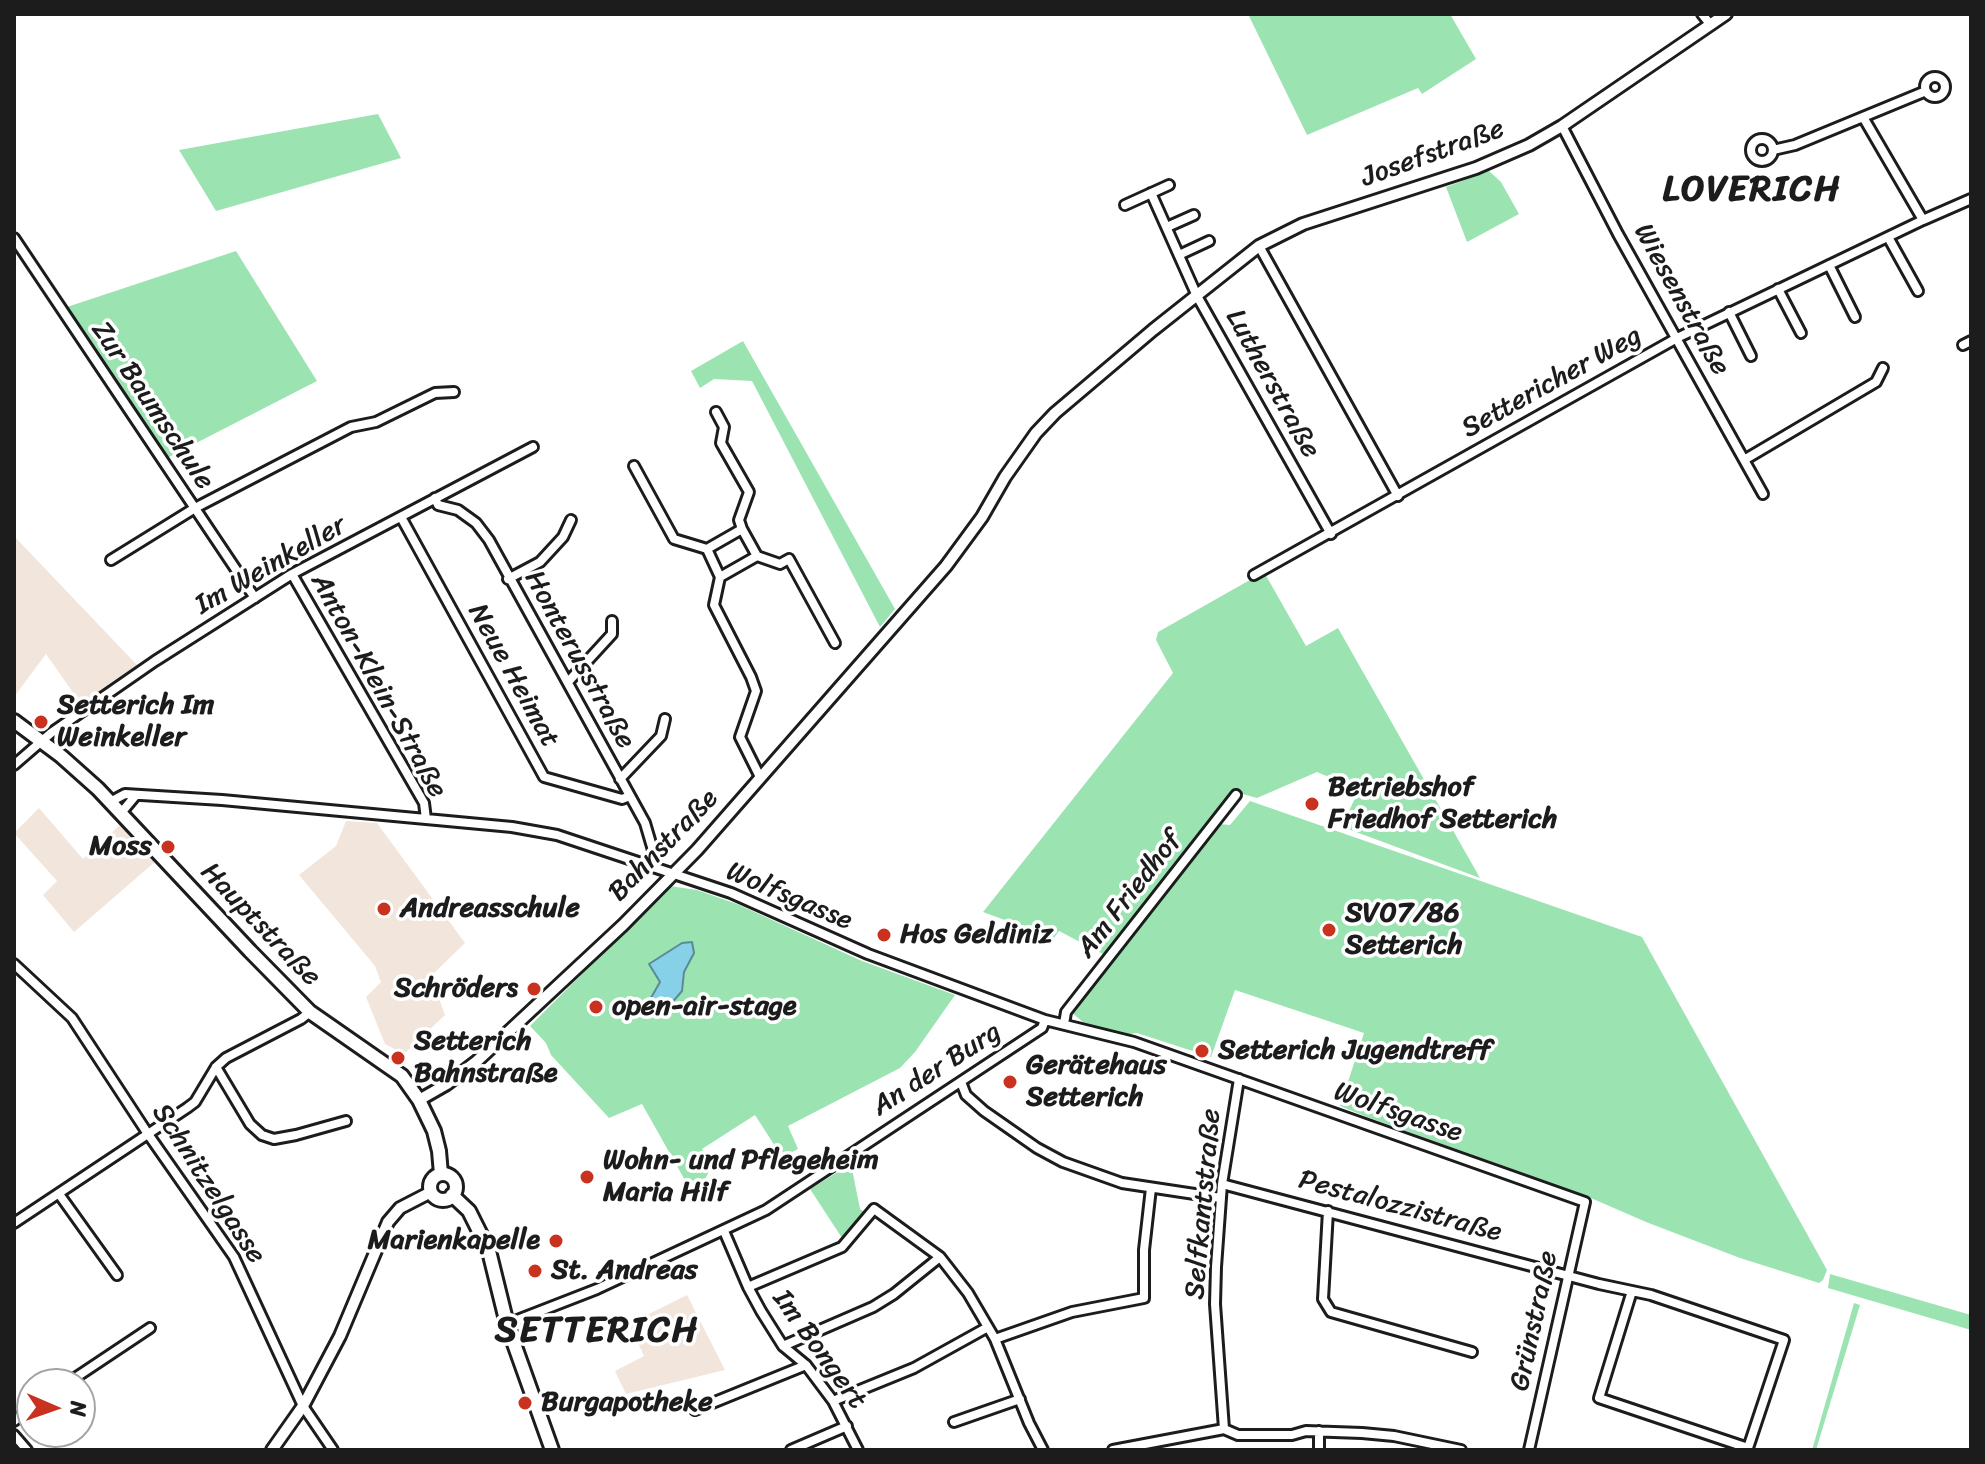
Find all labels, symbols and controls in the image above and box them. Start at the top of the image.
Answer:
street label: Josefstraße [1357,113,1509,195]
district label: LOVERICH [1663,169,1841,213]
street label: Wiesenstraße [1626,218,1736,382]
street label: Lutherstraße [1217,304,1327,464]
street label: Zur Baumschule [83,315,221,497]
street label: Settericher Weg [1456,320,1648,446]
street label: Im Weinkeller [189,509,353,623]
street label: Honterusstraße [516,565,642,755]
street label: Anton-Klein-Straße [302,568,454,804]
street label: Neue Heimat [460,598,566,754]
place label: Setterich Im Weinkeller [57,689,214,755]
marker: Setterich Im Weinkeller [32,713,50,731]
place label: Betriebshof Friedhof Setterich [1328,771,1557,837]
street label: Bahnstraße [602,783,726,909]
marker: Betriebshof Friedhof Setterich [1303,795,1321,813]
street label: Am Friedhof [1070,825,1190,965]
place label: Moss [89,830,152,864]
marker: Moss [159,838,177,856]
street label: Wolfsgasse [721,855,857,939]
street label: Hauptstraße [193,856,327,994]
place label: Andreasschule [400,892,580,926]
place label: SV07/86 Setterich [1345,897,1462,963]
marker: Andreasschule [375,900,393,918]
place label: Hos Geldiniz [900,918,1053,952]
marker: SV07/86 Setterich [1320,921,1338,939]
marker: Hos Geldiniz [875,926,893,944]
place label: Schröders [394,972,518,1006]
marker: Schröders [525,980,543,998]
place label: open-air-stage [612,990,797,1024]
marker: open-air-stage [587,998,605,1016]
street label: An der Burg [866,1016,1008,1124]
place label: Setterich Bahnstraße [414,1025,558,1091]
place label: Setterich Jugendtreff [1218,1034,1491,1068]
marker: Setterich Jugendtreff [1193,1042,1211,1060]
marker: Setterich Bahnstraße [389,1049,407,1067]
place label: Gerätehaus Setterich [1026,1049,1167,1115]
marker: Gerätehaus Setterich [1001,1073,1019,1091]
street label: Wolfsgasse [1329,1075,1467,1151]
street label: Schnitzelgasse [144,1098,272,1270]
street label: Selfkantstraße [1179,1107,1229,1301]
place label: Wohn- und Pflegeheim Maria Hilf [603,1144,879,1210]
street label: Pestalozzistraße [1295,1164,1505,1250]
marker: Wohn- und Pflegeheim Maria Hilf [578,1168,596,1186]
place label: Marienkapelle [368,1224,540,1258]
marker: Marienkapelle [547,1232,565,1250]
street label: Grünstraße [1504,1248,1566,1394]
place label: St. Andreas [551,1254,698,1288]
marker: St. Andreas [526,1262,544,1280]
street label: Im Bongert [765,1284,873,1416]
district label: SETTERICH [498,1310,696,1354]
north arrow [16,1368,96,1448]
place label: Burgapotheke [541,1386,713,1420]
marker: Burgapotheke [516,1394,534,1412]
text: N [59,1400,98,1417]

